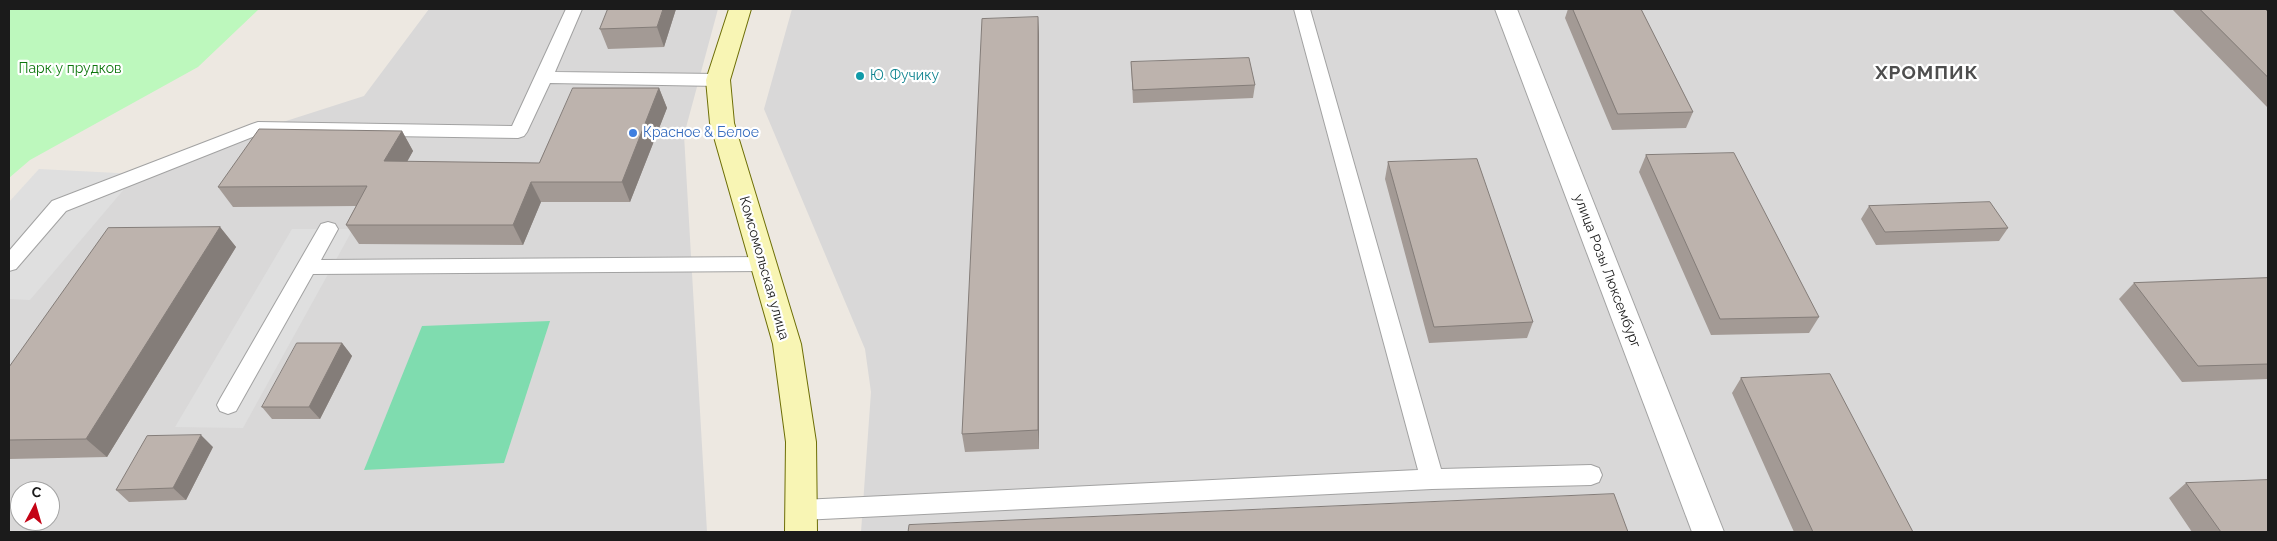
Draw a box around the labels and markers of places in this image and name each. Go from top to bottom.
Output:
place label: Ю. Фучику [870,68,939,84]
marker: Ю. Фучику [854,70,866,82]
place label: Красное & Белое [643,125,759,141]
marker: Красное & Белое [627,127,639,139]

